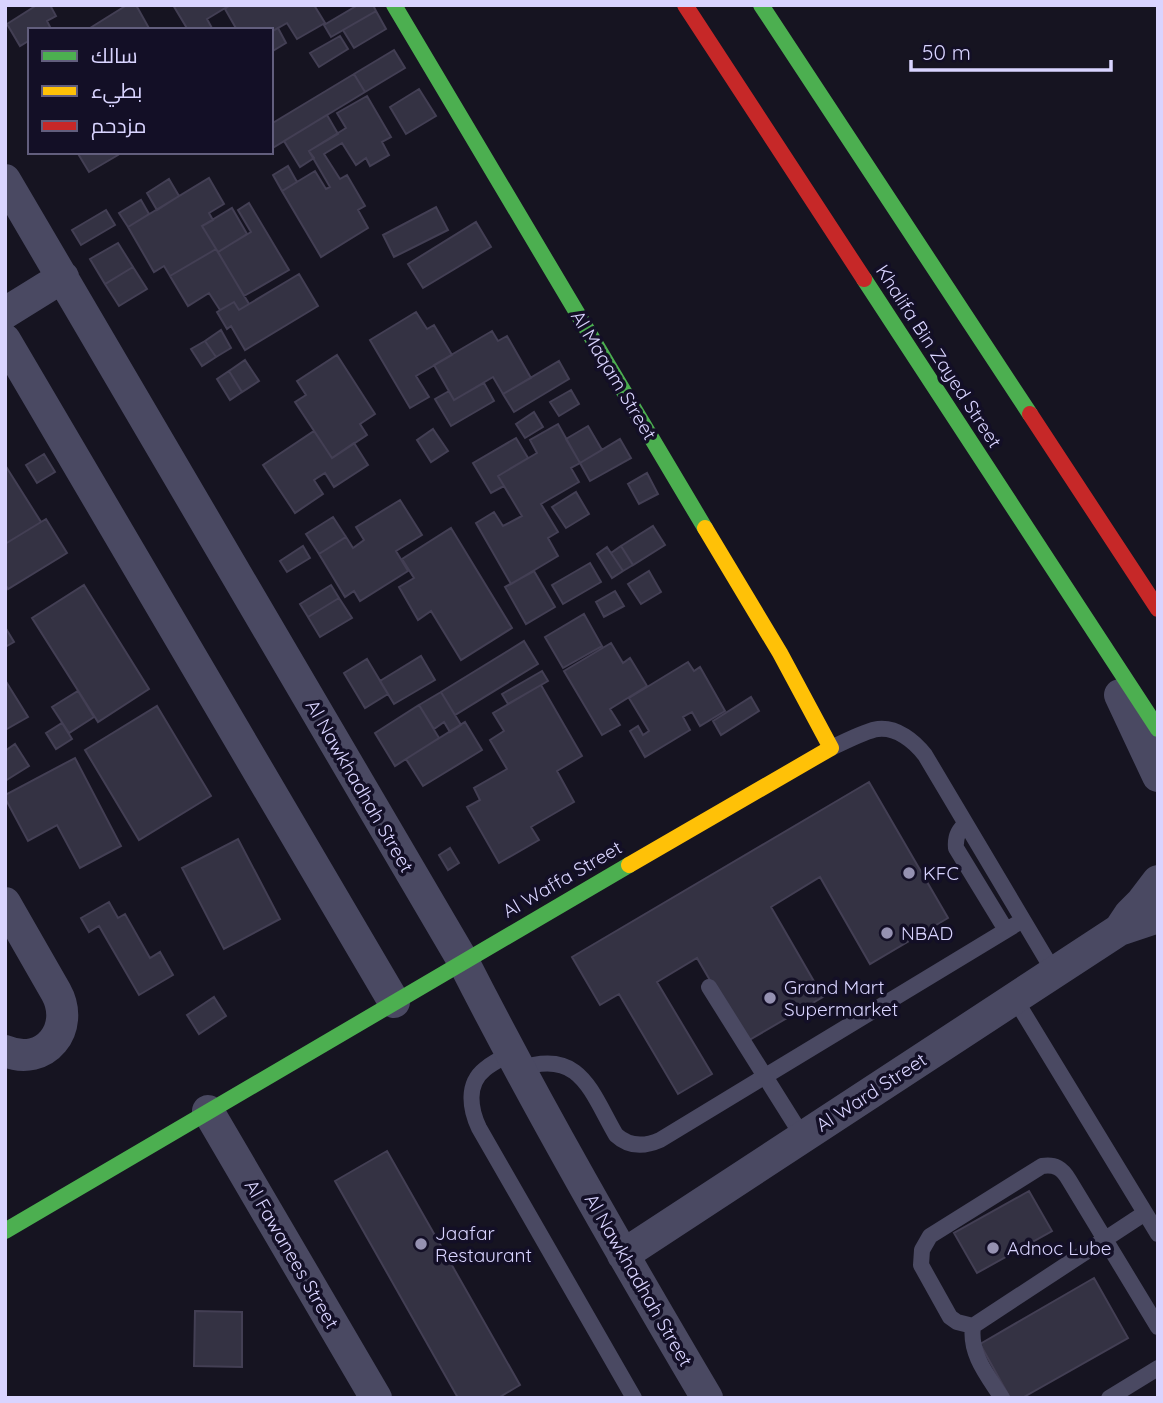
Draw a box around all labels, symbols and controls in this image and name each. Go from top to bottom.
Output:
legend [28,28,273,154]
scale bar [911,28,1110,72]
text: 50 m [922,39,971,65]
text: سالك [91,42,138,68]
text: بطيء [91,77,142,107]
text: مزدحم [91,112,146,140]
street label: Khalifa Bin Zayed Street [871,260,1007,452]
street label: Al Maqam Street [566,306,662,444]
street label: Al Nawkhadhah Street [301,695,419,877]
street label: Al Waffa Street [498,835,626,923]
place label: KFC [923,861,959,885]
marker: KFC [901,865,917,881]
place label: NBAD [901,921,953,945]
marker: NBAD [879,925,895,941]
place label: Grand Mart Supermarket [784,975,898,1021]
marker: Grand Mart Supermarket [762,990,778,1006]
street label: Al Ward Street [811,1047,931,1137]
street label: Al Fawanees Street [240,1175,344,1333]
street label: Al Nawkhadhah Street [580,1189,698,1371]
place label: Jaafar Restaurant [435,1221,532,1267]
marker: Jaafar Restaurant [413,1236,429,1252]
place label: Adnoc Lube [1007,1236,1111,1260]
marker: Adnoc Lube [985,1240,1001,1256]

